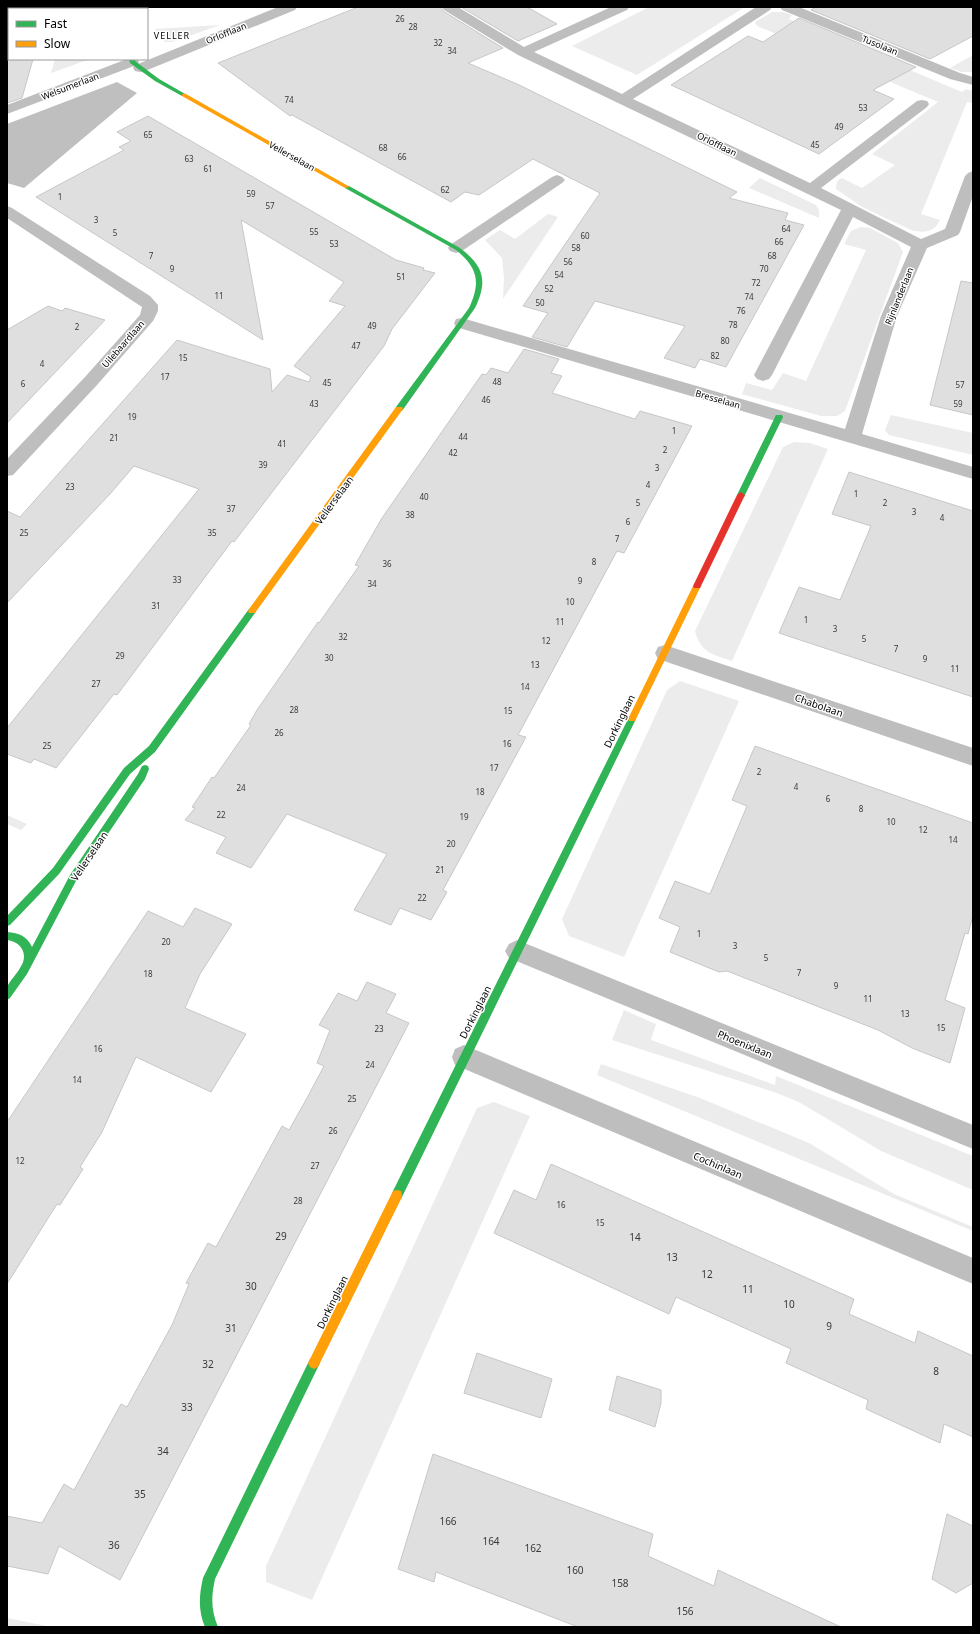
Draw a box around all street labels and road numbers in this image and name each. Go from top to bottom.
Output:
street label: Orlofflaan [204,19,248,47]
street label: Tusolaan [860,32,900,58]
street label: Welsumerlaan [39,69,101,103]
street label: Orlofflaan [695,129,739,159]
street label: Vellerselaan [266,138,318,174]
street label: Rijnlanderlaan [882,265,916,327]
street label: Uilebaardlaan [99,317,147,371]
street label: Bresselaan [694,386,742,412]
street label: Vellerselaan [312,473,356,527]
street label: Chabolaan [793,690,845,720]
street label: Dorkinglaan [600,692,638,750]
street label: Vellerselaan [67,829,111,883]
street label: Dorkinglaan [456,983,494,1041]
street label: Phoenixlaan [716,1027,774,1061]
street label: Cochinlaan [691,1148,745,1182]
street label: Dorkinglaan [313,1273,351,1331]

